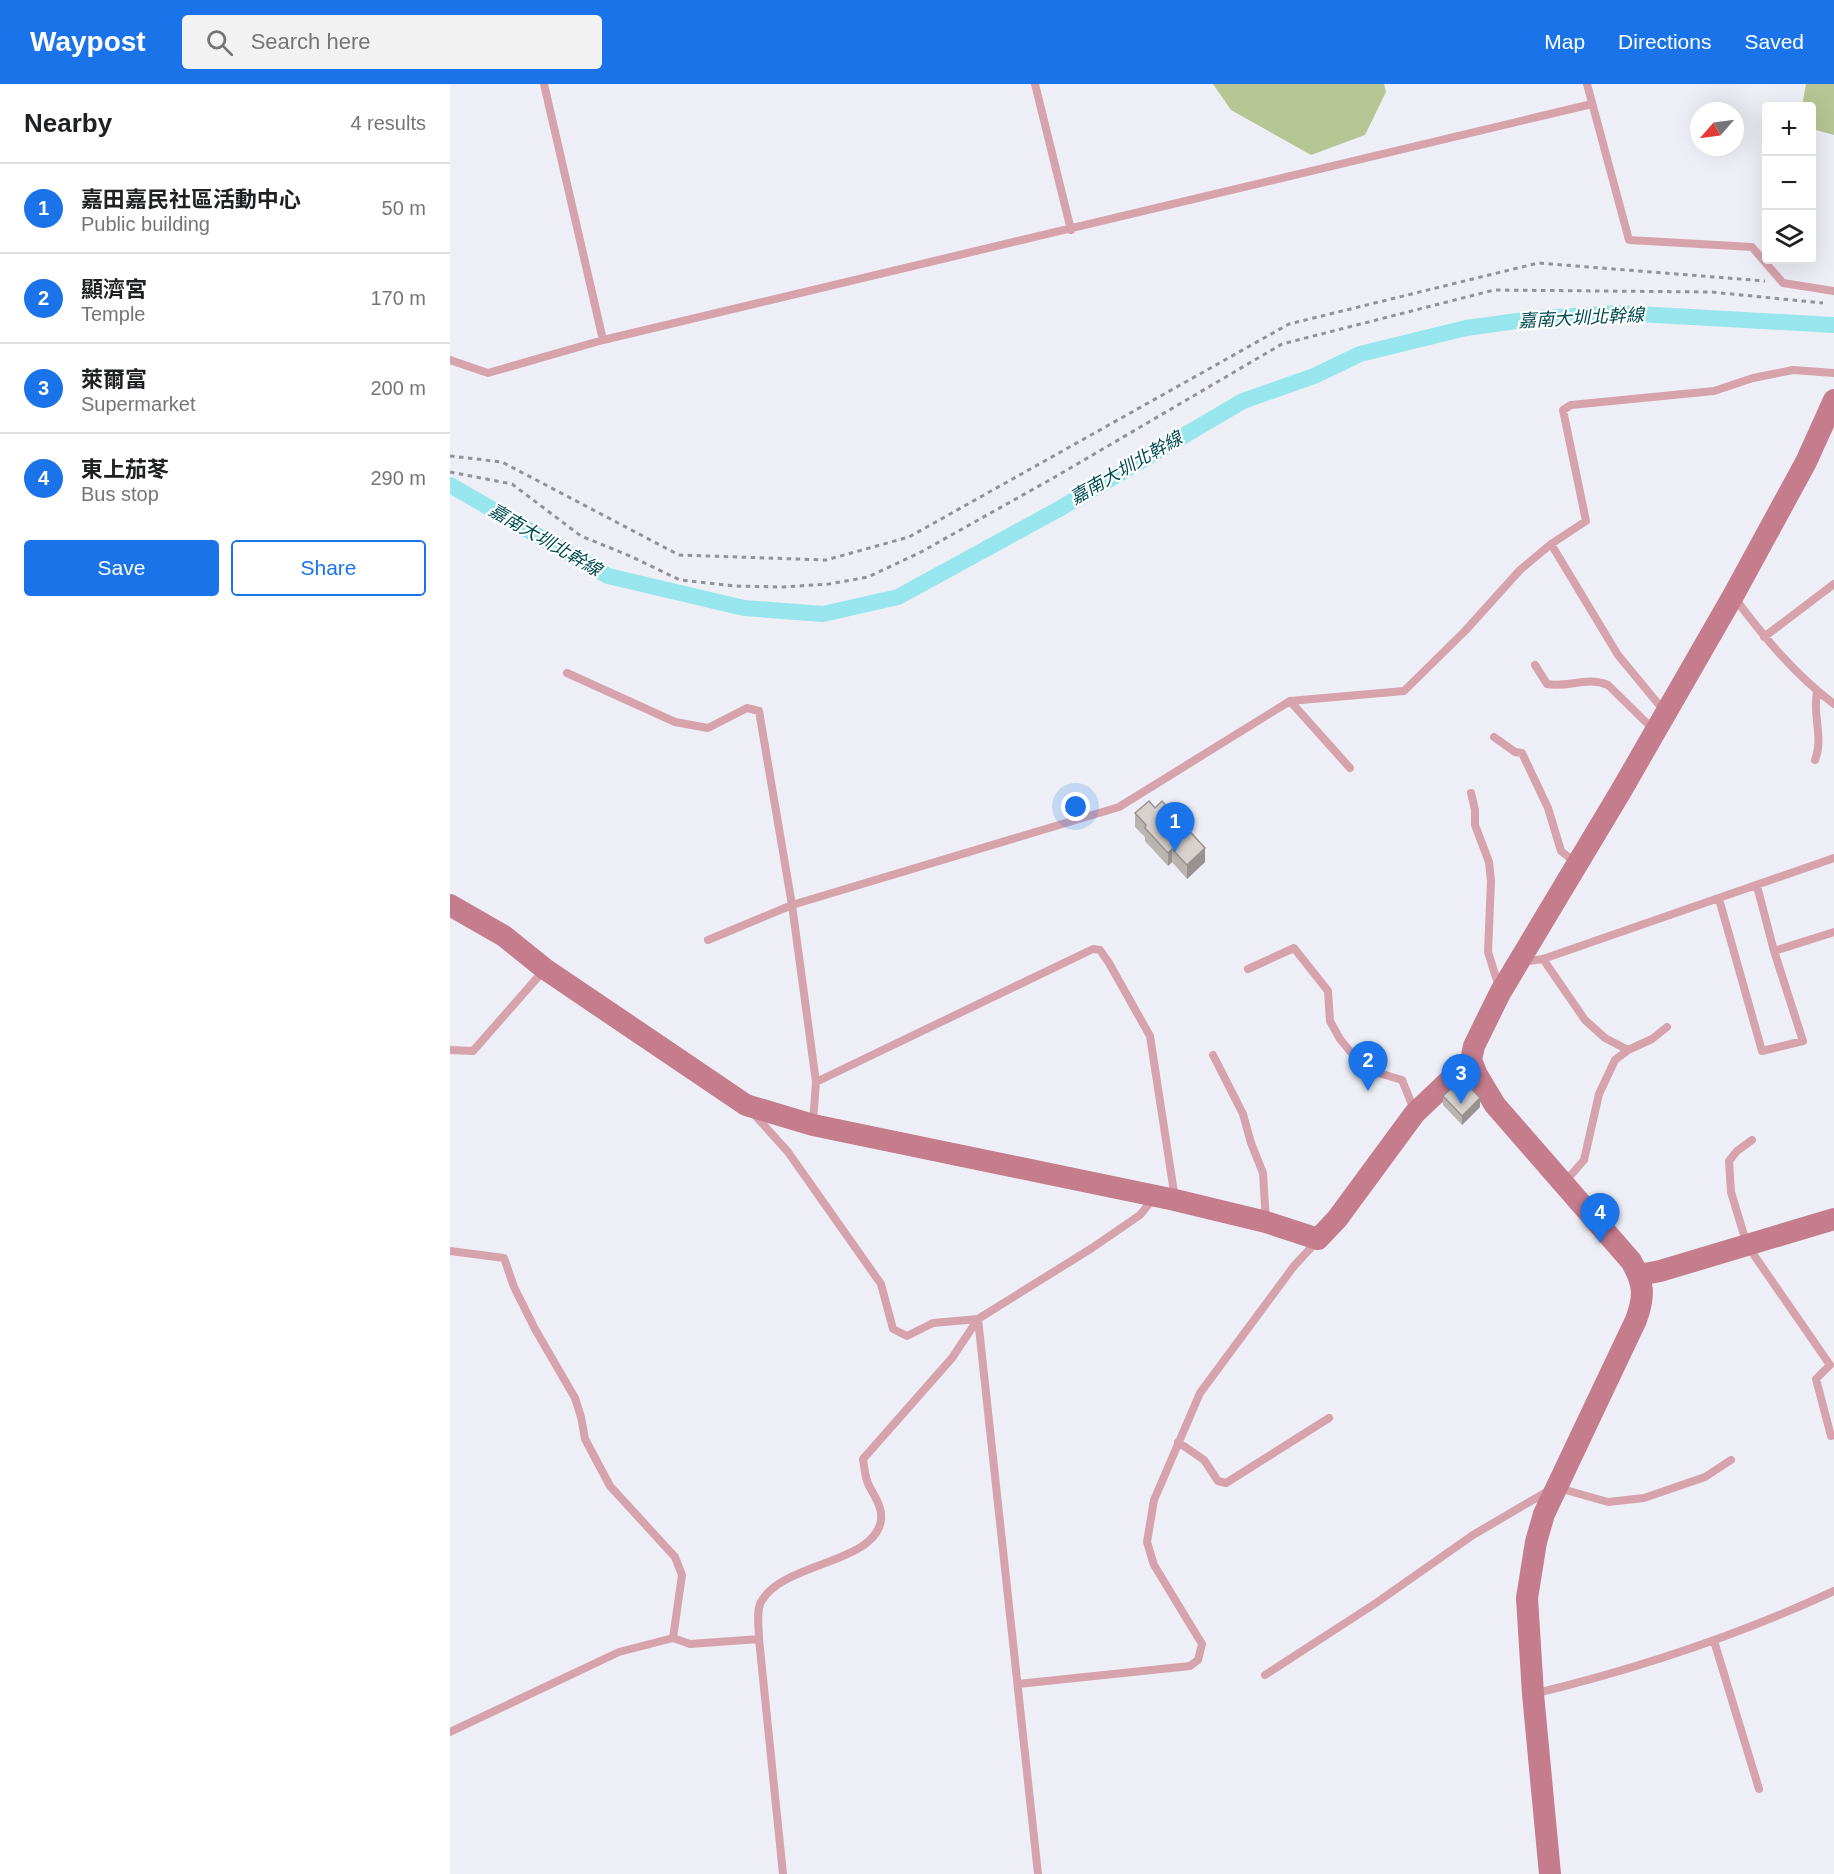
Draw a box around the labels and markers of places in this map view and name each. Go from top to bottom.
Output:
pin: 1 [1156,802,1194,852]
pin: 2 [1348,1042,1388,1091]
pin: 3 [1442,1054,1480,1104]
pin: 4 [1580,1194,1620,1243]

